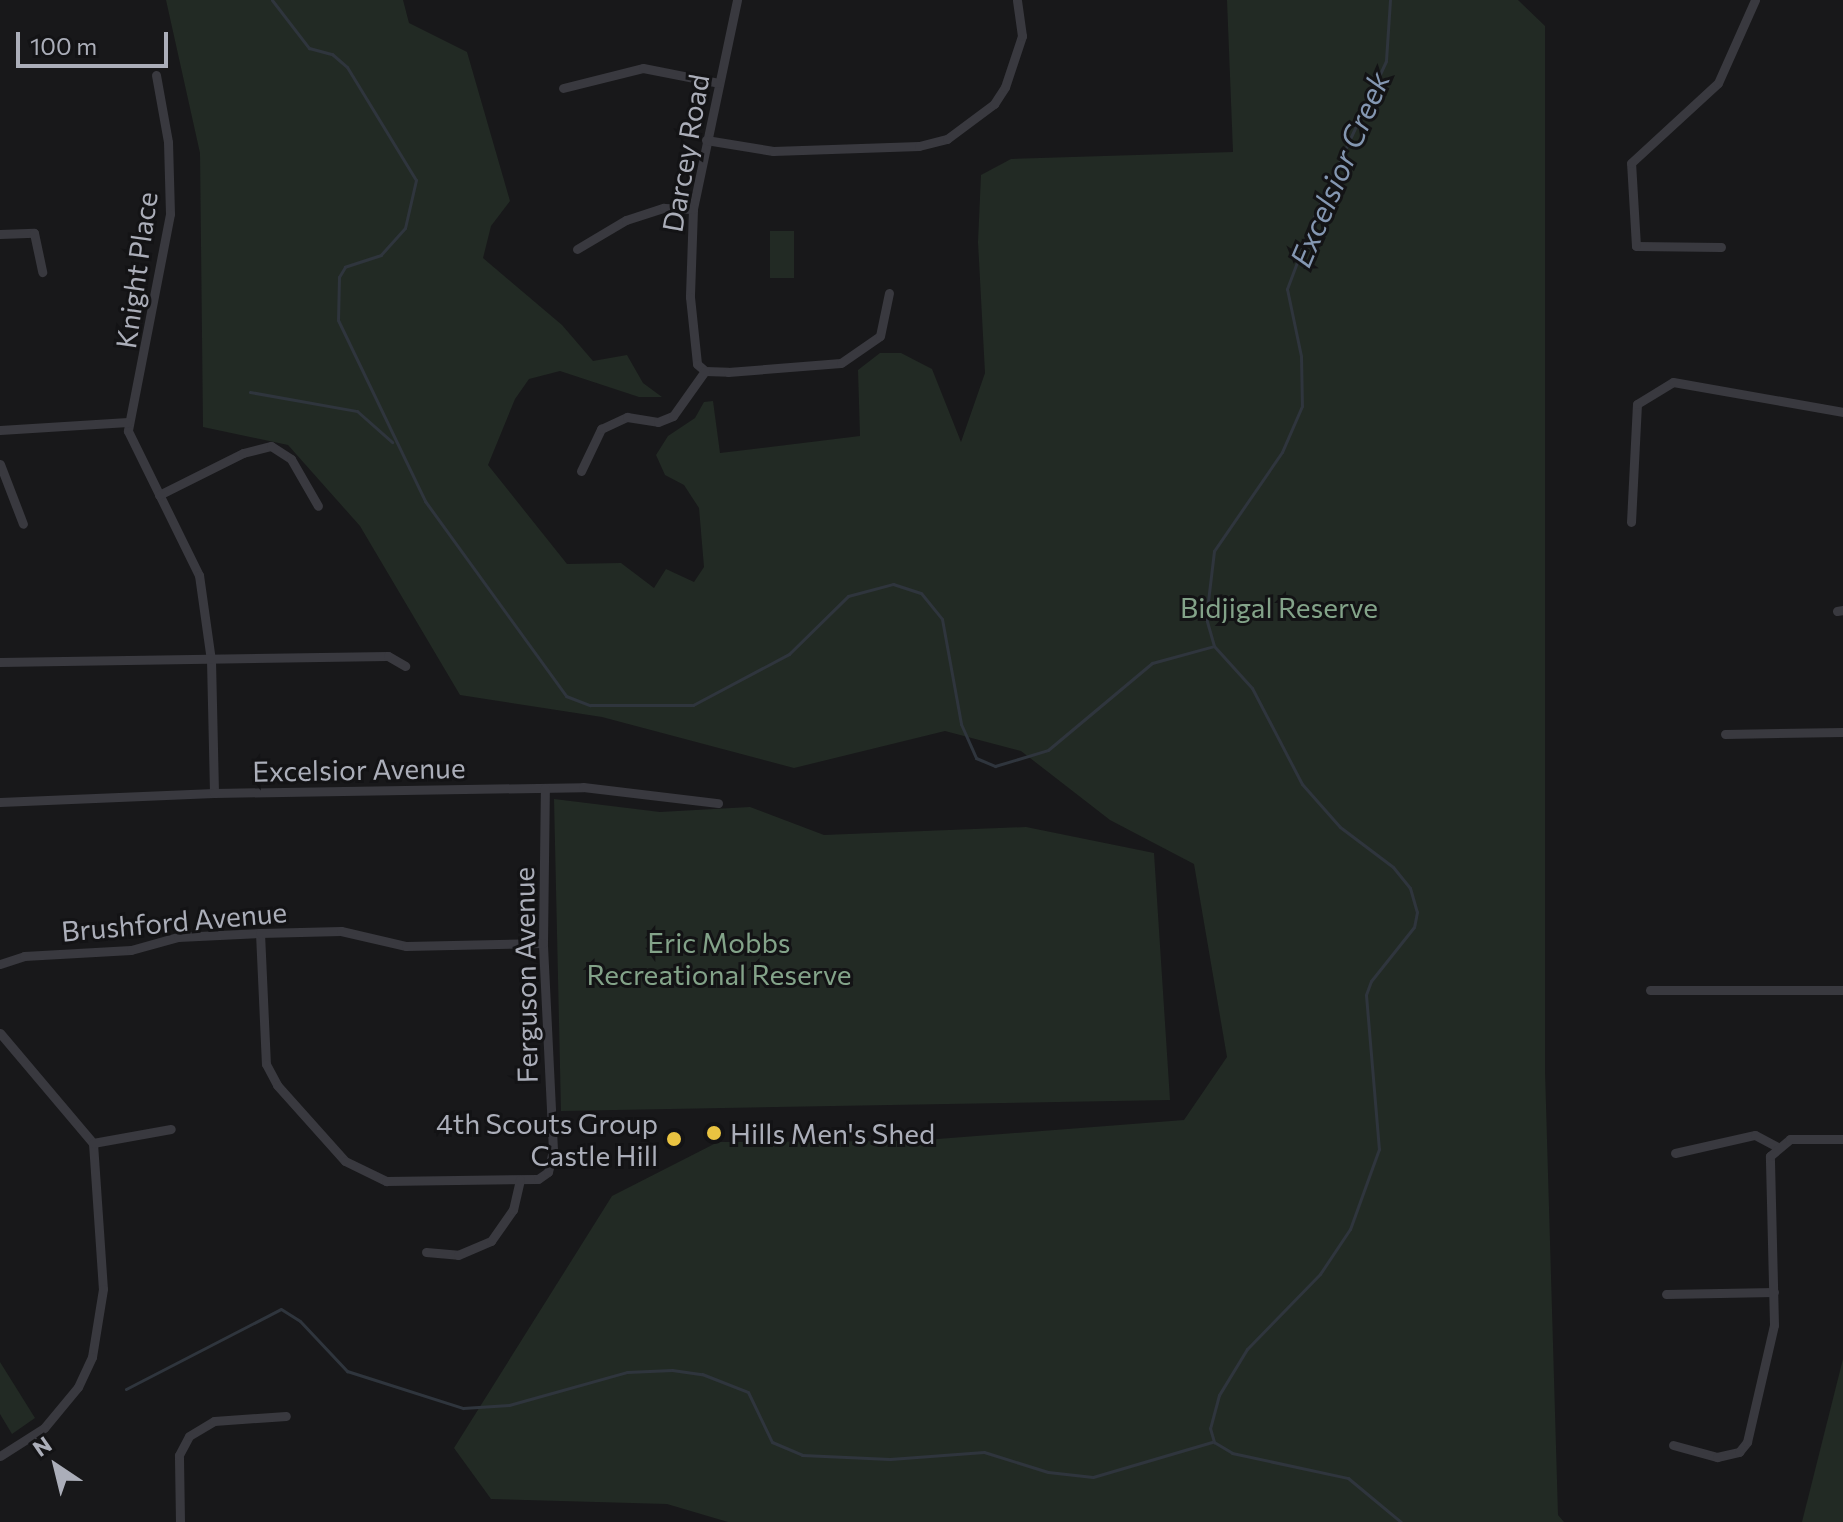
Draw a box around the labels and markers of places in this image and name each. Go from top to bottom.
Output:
place label: 4th Scouts Group Castle Hill [436,1106,658,1172]
place label: Hills Men's Shed [730,1116,935,1150]
marker: Hills Men's Shed [705,1124,723,1142]
marker: 4th Scouts Group Castle Hill [665,1130,683,1148]

